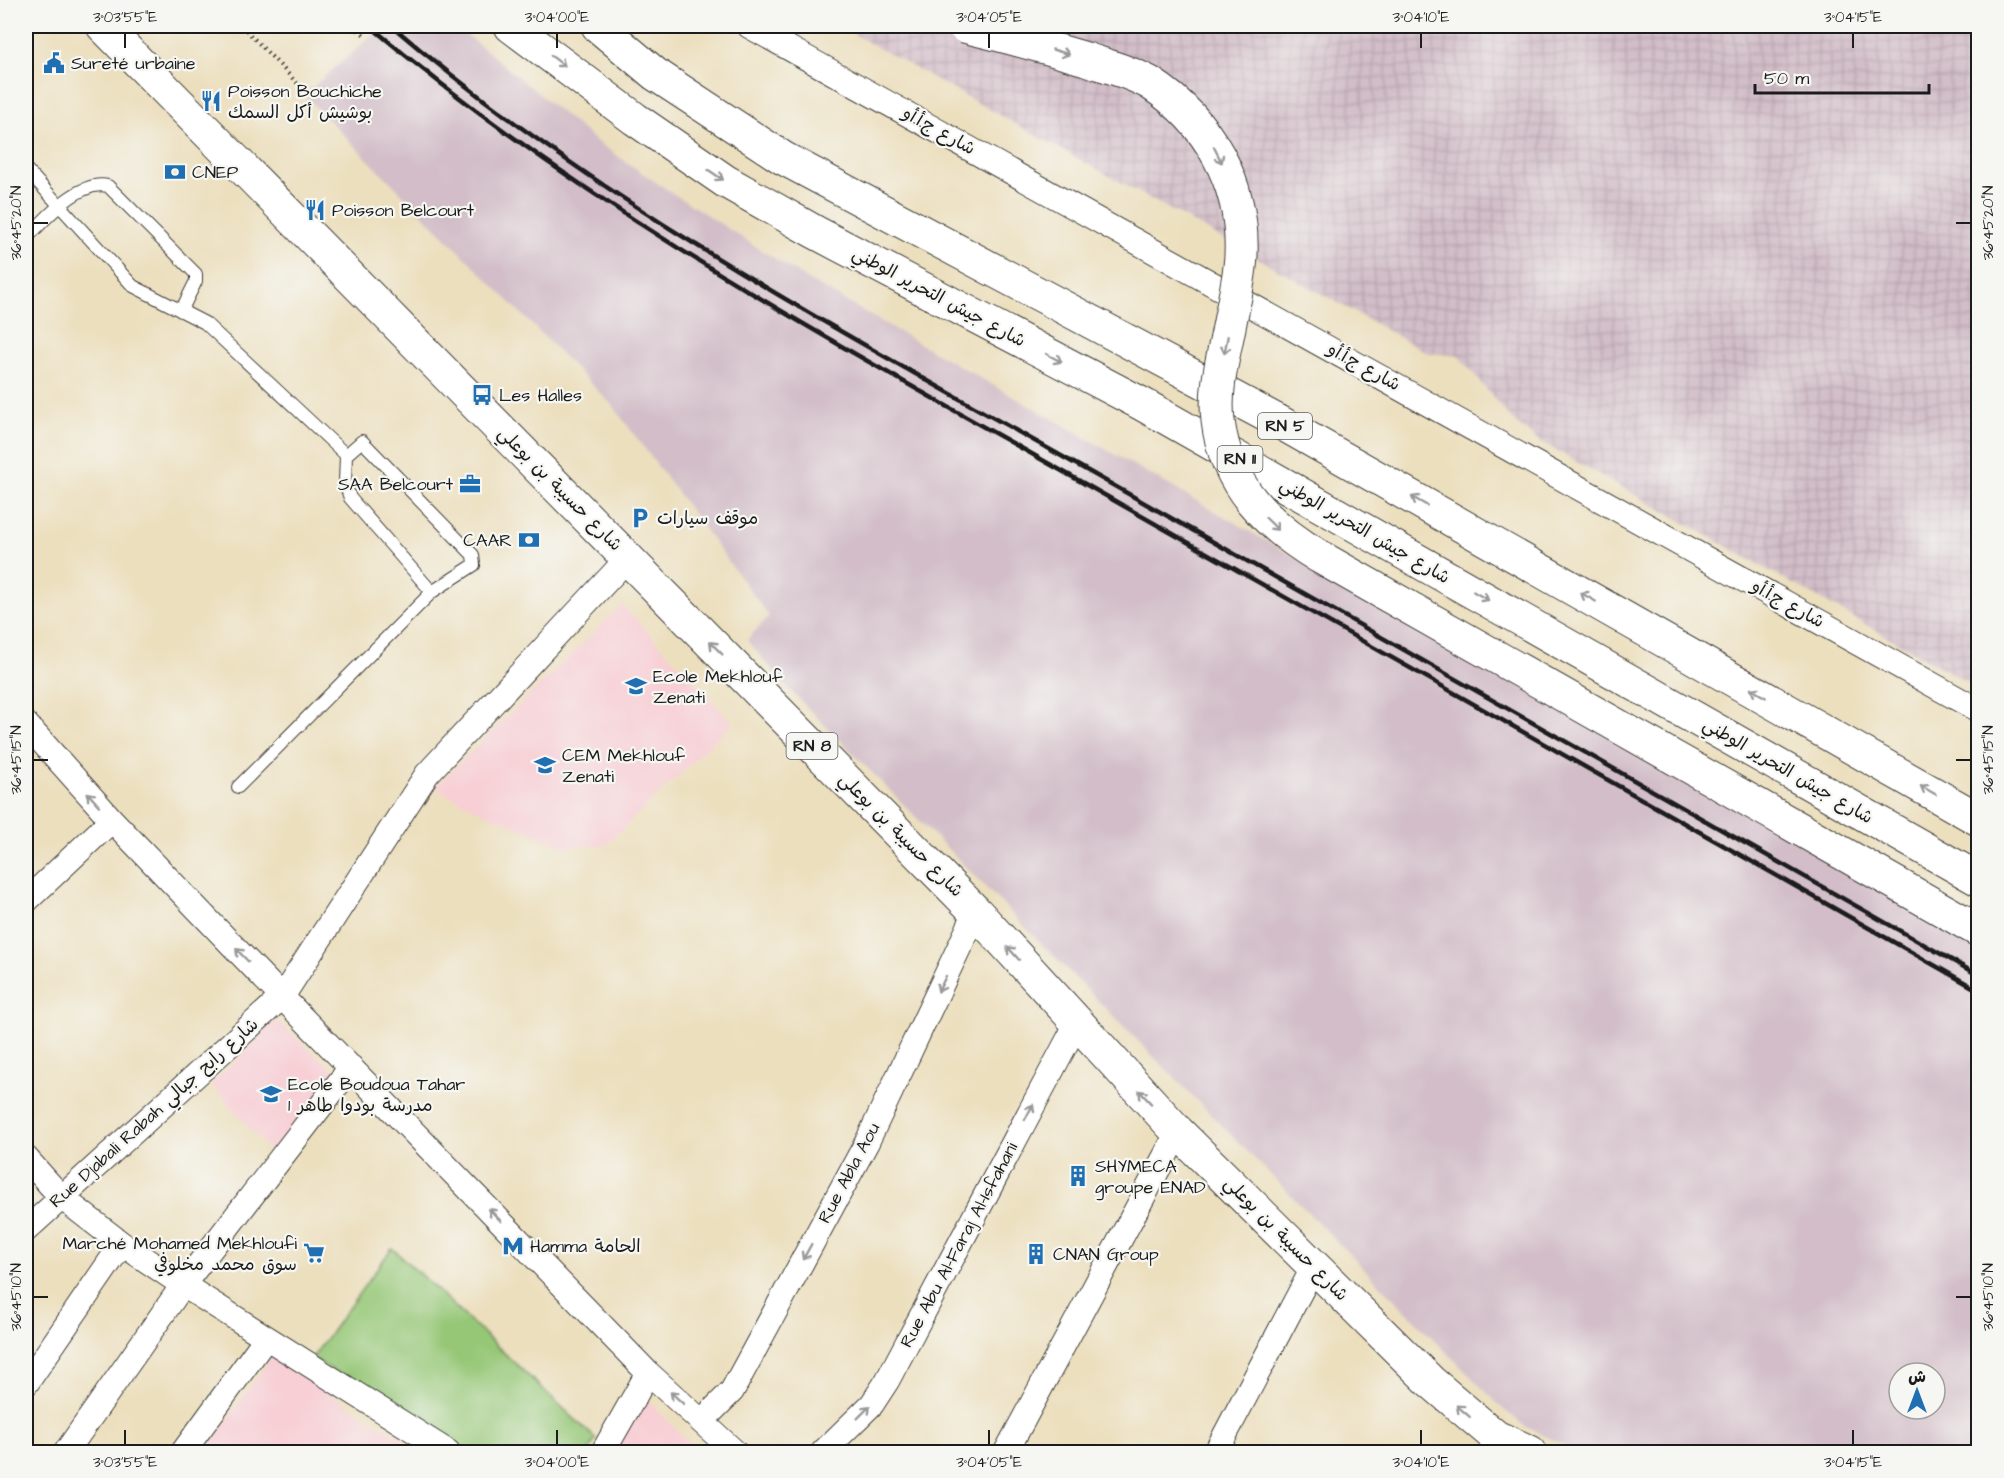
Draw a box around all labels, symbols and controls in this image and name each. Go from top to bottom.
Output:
text: 3°03'55"E [93,7,157,28]
text: 3°04'00"E [525,7,589,28]
text: 3°04'05"E [956,7,1022,28]
text: 3°04'10"E [1393,7,1450,28]
text: 3°04'15"E [1824,7,1882,28]
one-way arrow [1051,47,1070,58]
public building icon: Sureté urbaine [42,51,66,75]
place label: Sureté urbaine [71,51,196,76]
one-way arrow [549,55,565,67]
scale bar [1755,57,1929,95]
text: 50 m [1764,66,1809,91]
place label: Poisson Bouchiche بوشيش أكل السمك [228,79,382,125]
restaurant icon: Poisson Bouchiche بوشيش أكل السمك [199,89,223,113]
street label: شارع ج.أ.أو [896,100,980,161]
one-way arrow [1213,146,1225,164]
bank icon: CNEP [163,160,187,184]
place label: CNEP [192,160,239,185]
one-way arrow [708,169,724,181]
text: 36°45'20"N [6,186,27,260]
text: 36°45'20"N [1978,186,1999,260]
restaurant icon: Poisson Belcourt [303,198,327,222]
place label: Poisson Belcourt [332,198,475,223]
street label: شارع جيش التحرير الوطني [847,241,1030,356]
one-way arrow [1220,334,1231,354]
street label: شارع ج.أ.أو [1321,336,1405,397]
one-way arrow [1045,352,1063,364]
bus stop icon: Les Halles [470,383,494,407]
place label: Les Halles [499,383,582,408]
road number: RN 5 [1258,413,1312,439]
street label: شارع حسيبة بن بوعلي [490,421,628,559]
road number: RN 11 [1218,446,1262,472]
place label: SAA Belcourt [338,472,454,497]
office icon: SAA Belcourt [458,472,482,496]
street label: شارع جيش التحرير الوطني [1274,472,1455,593]
one-way arrow [1411,495,1428,507]
parking icon: موقف سيارات [628,506,652,530]
place label: موقف سيارات [657,506,758,531]
one-way arrow [1264,517,1279,531]
place label: CAAR [463,528,512,553]
bank icon: CAAR [517,528,541,552]
street label: شارع ج.أ.أو [1745,573,1829,634]
one-way arrow [1471,591,1489,602]
one-way arrow [1580,591,1598,602]
one-way arrow [709,640,724,655]
place label: Ecole Mekhlouf Zenati [653,664,783,710]
school or university icon: Ecole Mekhlouf Zenati [624,674,648,698]
one-way arrow [1750,687,1767,699]
street label: شارع جيش التحرير الوطني [1697,712,1878,833]
text: 36°45'15"N [6,725,27,795]
text: 36°45'15"N [1978,725,1999,795]
road number: RN 8 [786,733,838,759]
place label: CEM Mekhlouf Zenati [562,743,685,789]
school or university icon: CEM Mekhlouf Zenati [533,753,557,777]
street label: شارع حسيبة بن بوعلي [831,767,969,905]
one-way arrow [1920,783,1937,795]
one-way arrow [86,791,100,806]
one-way arrow [1006,946,1020,961]
one-way arrow [234,948,249,963]
one-way arrow [936,975,948,993]
street label: Rue Djabali Rabah شارع رابح جبالي [44,1012,266,1216]
place label: Ecole Boudoua Tahar 1 مدرسة بودوا طاهر [288,1072,465,1118]
school or university icon: Ecole Boudoua Tahar 1 مدرسة بودوا طاهر [259,1082,283,1106]
one-way arrow [1138,1090,1152,1105]
one-way arrow [1024,1104,1035,1122]
street label: Rue Abla Aou [812,1118,886,1228]
street label: Rue Abu Al-Faraj Al-Isfahani [894,1138,1024,1352]
place label: SHYMECA groupe ENAD [1095,1154,1206,1201]
building icon: SHYMECA groupe ENAD [1066,1164,1090,1188]
street label: شارع حسيبة بن بوعلي [1216,1171,1354,1309]
one-way arrow [488,1208,502,1223]
place label: Marché Mohamed Mekhloufi سوق محمد مخلوفي [62,1231,297,1277]
metro station icon: Hamma الحامة [501,1234,525,1258]
place label: Hamma الحامة [530,1234,641,1259]
supermarket icon: Marché Mohamed Mekhloufi سوق محمد مخلوفي [302,1241,326,1265]
one-way arrow [801,1242,812,1260]
building icon: CNAN Group [1024,1242,1048,1266]
place label: CNAN Group [1053,1242,1159,1267]
text: 36°45'10"N [6,1263,27,1331]
text: 36°45'10"N [1978,1263,1999,1331]
north arrow [1887,1361,1947,1421]
text: ش [1908,1366,1926,1388]
one-way arrow [669,1392,685,1405]
one-way arrow [857,1404,872,1419]
one-way arrow [1456,1404,1471,1418]
text: 3°03'55"E [93,1452,157,1473]
text: 3°04'00"E [525,1452,589,1473]
text: 3°04'05"E [956,1452,1022,1473]
text: 3°04'10"E [1393,1452,1450,1473]
text: 3°04'15"E [1824,1452,1882,1473]

